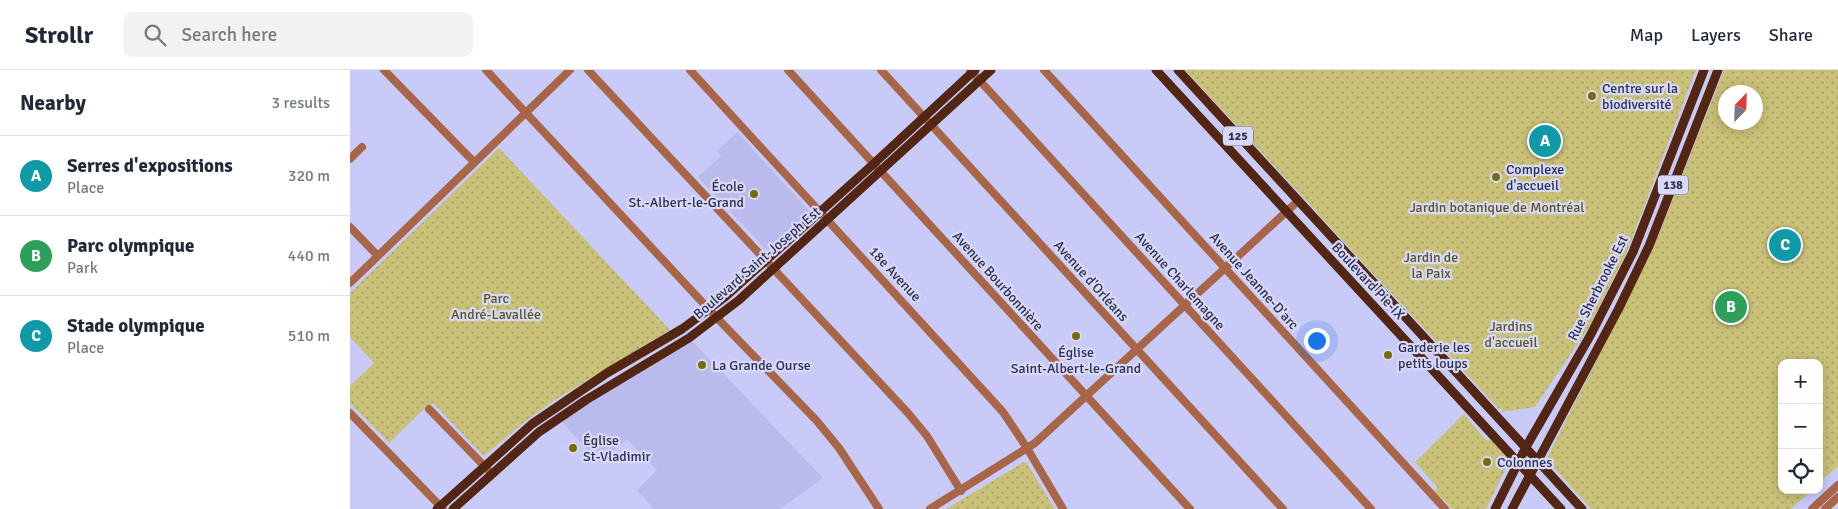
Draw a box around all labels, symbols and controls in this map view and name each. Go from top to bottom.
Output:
search box [123,12,473,57]
text: Strollr [25,20,93,50]
icon: search [141,21,169,49]
text: Search here [181,23,277,47]
text: Map [1630,24,1663,46]
text: Layers [1691,24,1741,46]
text: Share [1769,24,1813,46]
place label: Centre sur la biodiversité [1602,80,1678,113]
north arrow [1718,85,1763,130]
text: Nearby [20,90,86,116]
marker: Centre sur la biodiversité [1586,90,1598,102]
text: 3 results [271,93,330,113]
pin: A [1529,122,1561,160]
road number: 125 [1223,126,1253,146]
text: Serres d'expositions [67,154,233,178]
place label: Complexe d'accueil [1506,161,1564,194]
text: A [31,166,41,186]
text: 320 m [288,166,330,186]
marker: Complexe d'accueil [1490,171,1502,183]
road number: 138 [1658,176,1688,194]
text: Place [67,178,104,198]
place label: École St.-Albert-le-Grand [628,178,744,211]
marker: École St.-Albert-le-Grand [748,188,760,200]
park label: Jardin botanique de Montréal [1410,199,1584,216]
street label: Boulevard Saint-Joseph Est [690,203,824,323]
pin: C [1769,226,1801,264]
street label: Avenue Bourbonnière [949,228,1047,334]
street label: Avenue Charlemagne [1131,228,1229,334]
street label: Avenue Jeanne-D'arc [1206,229,1302,333]
street label: Rue Sherbrooke Est [1564,232,1632,344]
text: Parc olympique [67,234,194,258]
street label: Avenue d'Orléans [1050,237,1132,325]
street label: Boulevard Pie-IX [1328,239,1408,323]
street label: 18e Avenue [865,243,925,305]
text: B [31,246,41,266]
text: 440 m [288,246,330,266]
park label: Jardin de la Paix [1404,249,1458,282]
text: Park [67,258,98,278]
pin: B [1715,288,1747,326]
park label: Parc André-Lavallée [451,290,541,323]
text: Stade olympique [67,314,205,338]
park label: Jardins d'accueil [1485,318,1538,351]
text: C [31,326,41,346]
text: 510 m [288,326,330,346]
your location [1304,328,1330,354]
marker: Église Saint-Albert-le-Grand [1070,330,1082,342]
text: Place [67,338,104,358]
place label: Garderie les petits loups [1398,339,1470,372]
place label: Église Saint-Albert-le-Grand [1011,344,1141,377]
marker: Garderie les petits loups [1382,349,1394,361]
place label: La Grande Ourse [712,357,811,374]
marker: La Grande Ourse [696,359,708,371]
map controls [1778,359,1823,494]
button: + [1778,359,1823,404]
button: − [1778,404,1823,449]
place label: Église St-Vladimir [583,432,651,465]
marker: Église St-Vladimir [567,442,579,454]
button: locate [1778,449,1823,494]
place label: Colonnes [1497,454,1552,471]
marker: Colonnes [1481,456,1493,468]

